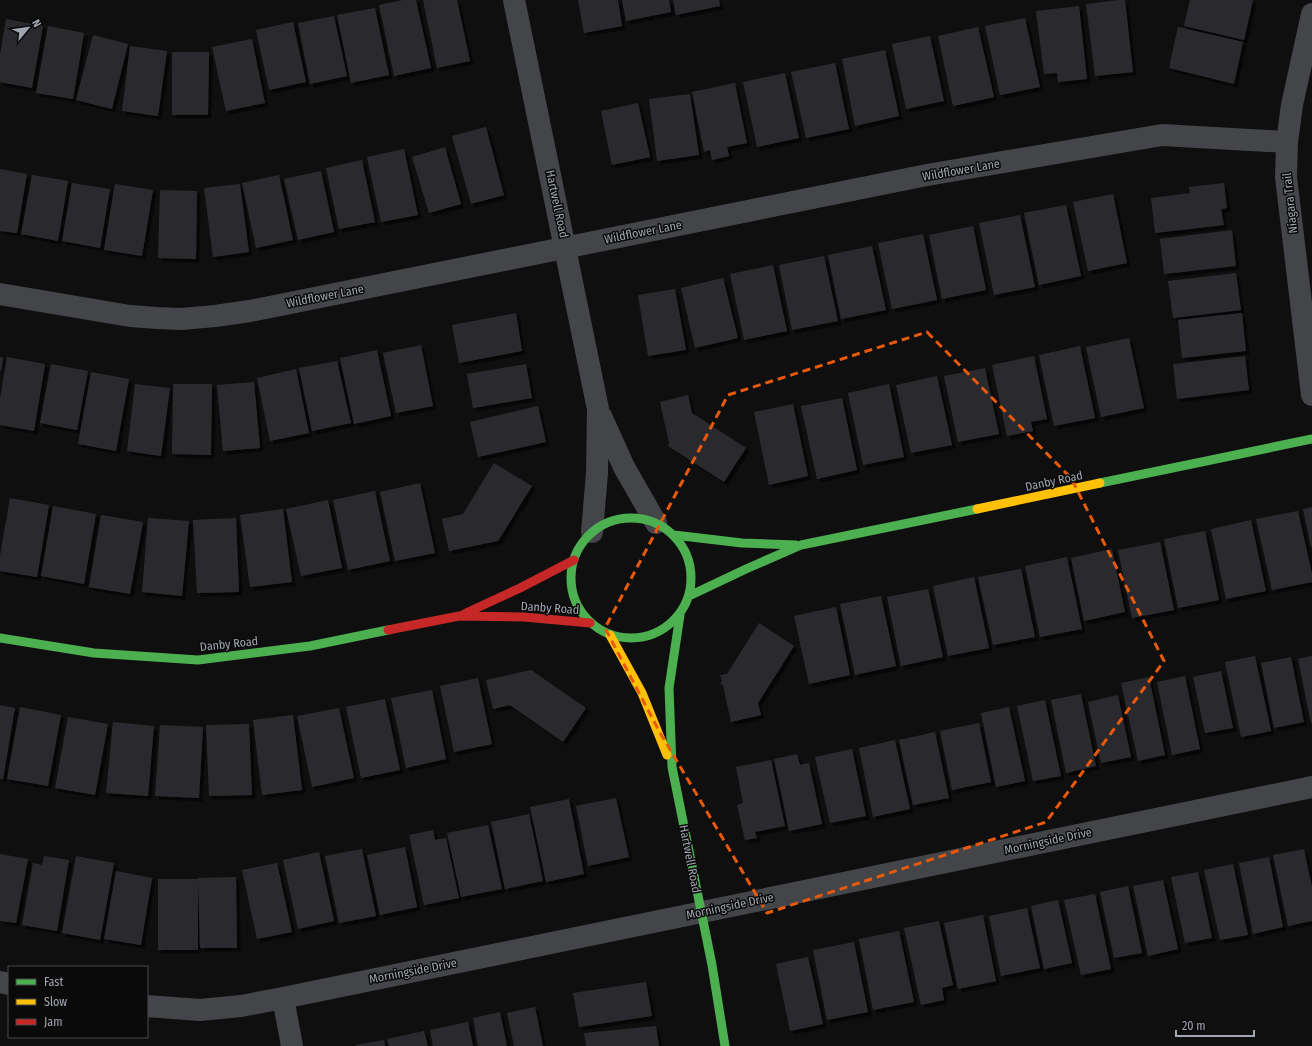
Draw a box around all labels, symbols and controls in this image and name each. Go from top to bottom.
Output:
north arrow [8,8,48,48]
text: N [29,17,44,29]
street label: Wildflower Lane [921,156,1001,184]
street label: Hartwell Road [543,169,571,239]
street label: Niagara Trail [1280,172,1300,234]
street label: Wildflower Lane [603,218,683,246]
street label: Wildflower Lane [285,282,365,310]
street label: Danby Road [1024,468,1084,494]
street label: Danby Road [520,599,580,617]
street label: Danby Road [199,634,259,654]
street label: Hartwell Road [677,824,703,894]
street label: Morningside Drive [1003,825,1093,857]
street label: Morningside Drive [685,890,775,922]
street label: Morningside Drive [368,956,458,986]
legend [8,966,148,1038]
text: Fast [44,975,63,989]
text: Slow [44,995,67,1009]
scale bar [1176,1012,1254,1038]
text: Jam [44,1015,62,1029]
text: 20 m [1182,1019,1206,1033]

